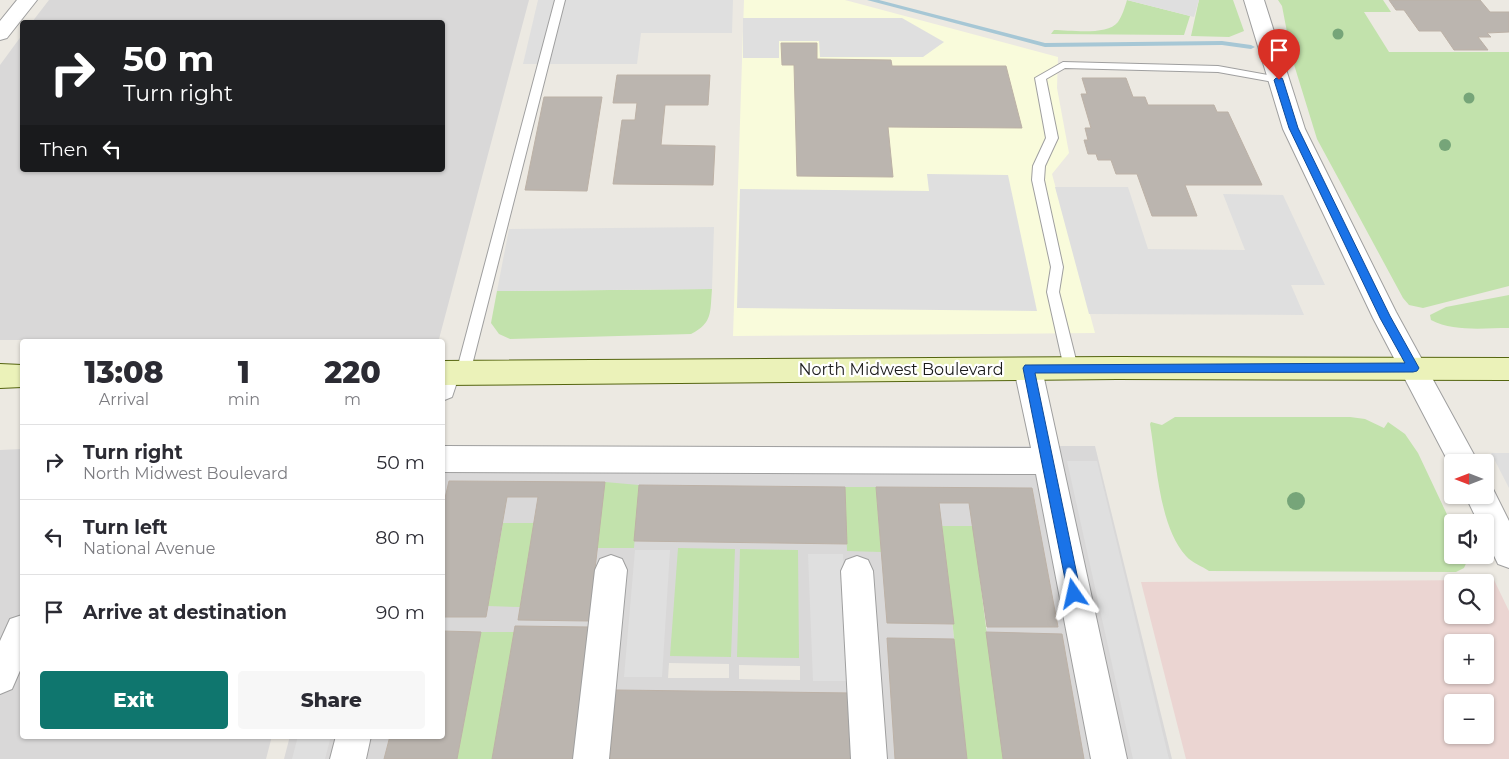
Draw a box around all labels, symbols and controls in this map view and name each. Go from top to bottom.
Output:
pin [1258,29,1300,80]
icon: arrive [1265,36,1293,64]
text: 50 m [123,37,214,80]
icon: right [40,40,105,105]
text: Turn right [123,80,233,107]
icon: left [98,135,126,163]
text: Then [40,138,88,161]
text: 13:08 [84,354,164,391]
text: 1 [238,354,250,391]
text: 220 [324,354,381,391]
street label: North Midwest Boulevard [798,360,1004,379]
text: Arrival [99,390,149,409]
text: min [228,390,260,409]
text: m [344,390,361,409]
text: Turn right [83,441,183,464]
icon: right [40,448,68,476]
text: 50 m [377,451,425,474]
north arrow [1444,454,1494,504]
map controls [1444,454,1494,744]
text: North Midwest Boulevard [83,464,288,483]
button: sound [1444,514,1494,564]
text: Turn left [83,516,168,539]
icon: left [40,523,68,551]
text: 80 m [375,526,425,549]
text: National Avenue [83,539,215,558]
position arrow [1047,567,1099,619]
button: search [1444,574,1494,624]
icon: arrive [40,598,68,626]
text: Arrive at destination [83,601,287,624]
text: 90 m [376,601,425,624]
button: + [1444,634,1494,684]
button: Exit [40,671,228,729]
button: Share [238,671,425,729]
button: − [1444,694,1494,744]

